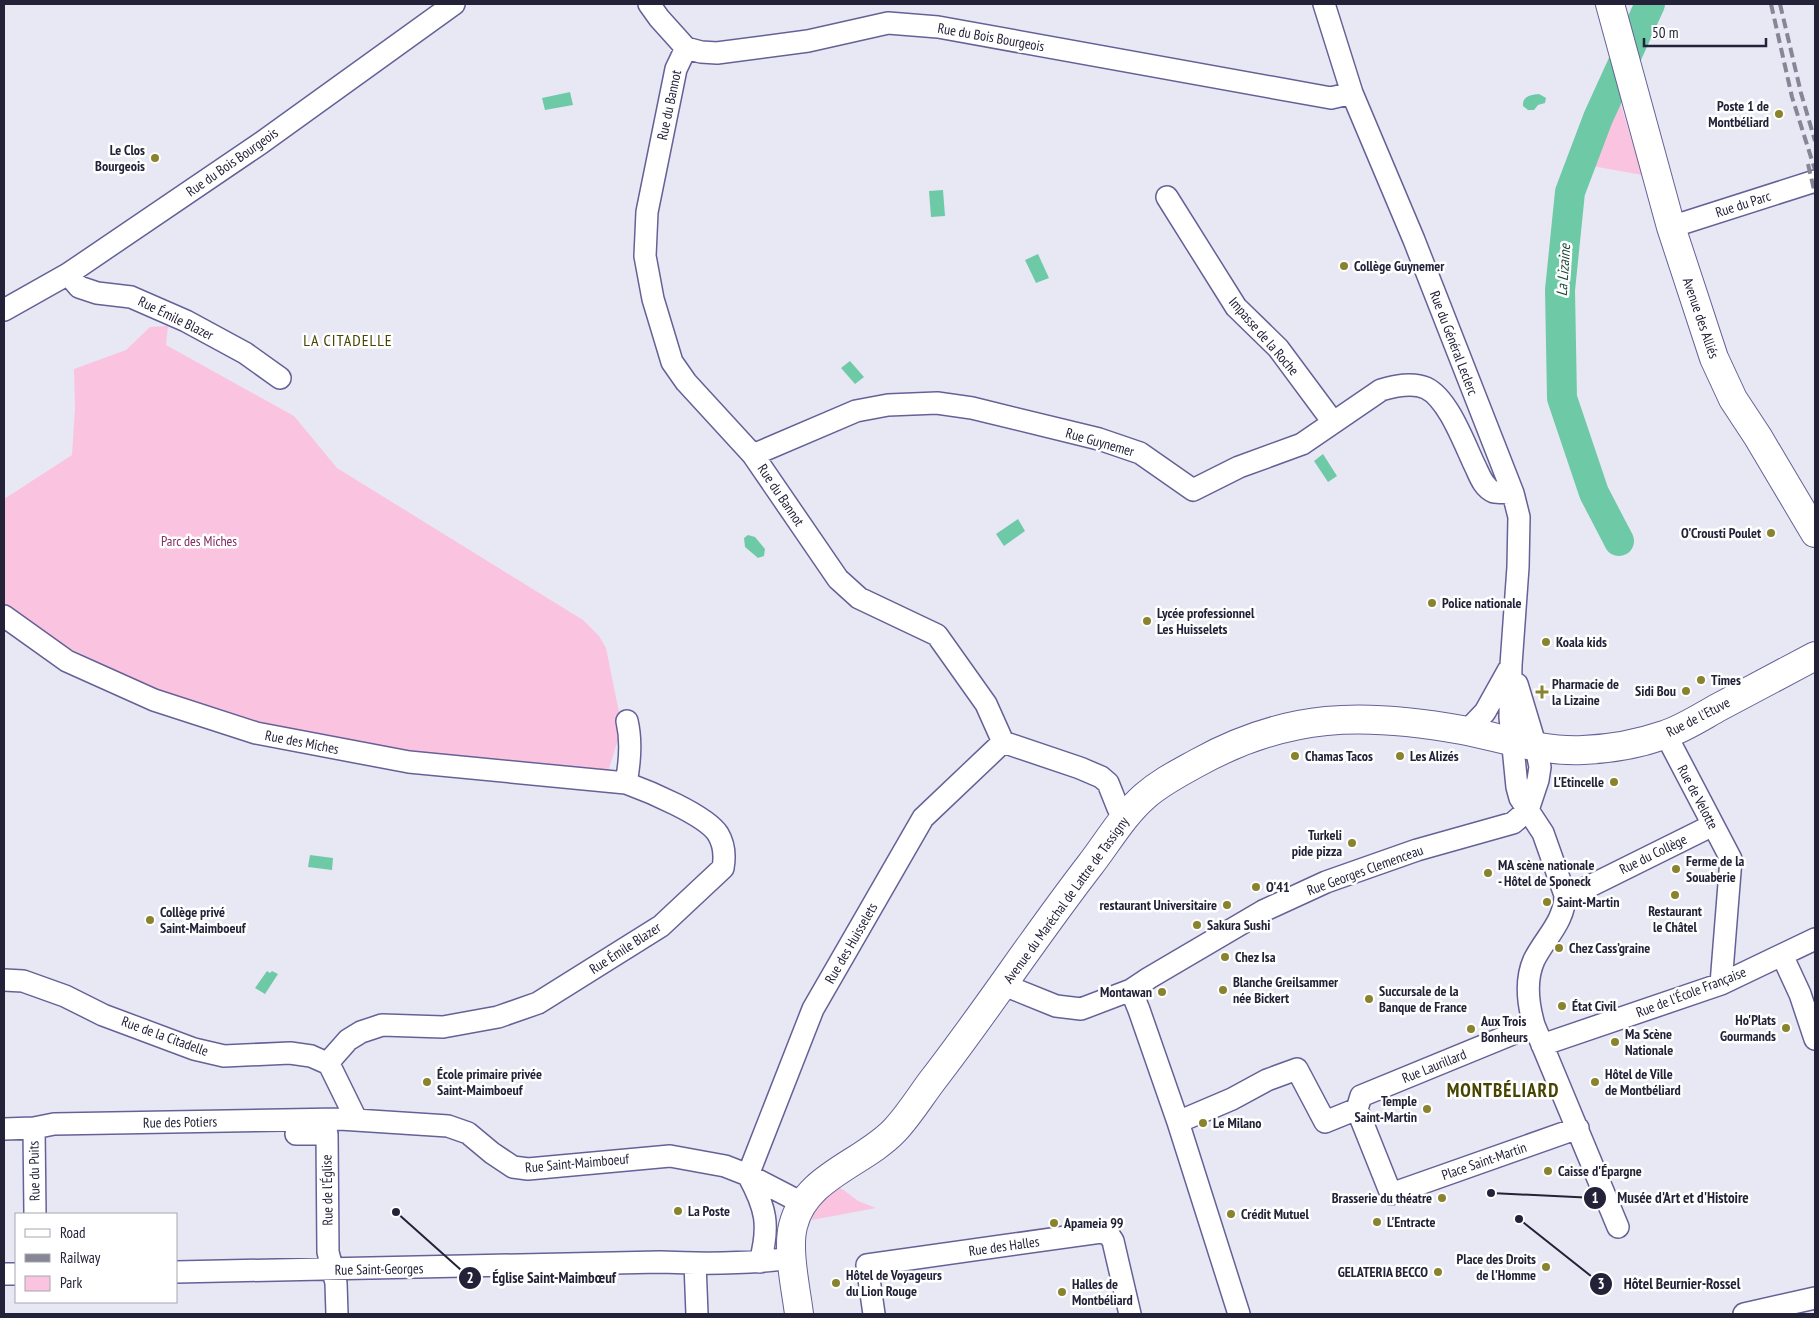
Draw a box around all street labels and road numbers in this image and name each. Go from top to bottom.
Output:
street label: Rue du Bois Bourgeois [936,19,1046,55]
street label: Rue du Bannot [653,68,685,142]
street label: Rue du Bois Bourgeois [183,123,282,200]
street label: Rue du Parc [1713,187,1773,221]
street label: Avenue des Alliés [1679,275,1723,361]
street label: Rue du Général Leclerc [1426,288,1482,398]
street label: Rue Émile Blazer [135,292,217,344]
street label: Impasse de la Roche [1225,293,1303,379]
street label: Rue Guynemer [1064,424,1136,460]
street label: Rue du Bannot [754,461,808,530]
street label: Rue de l'Etuve [1663,693,1733,741]
street label: Rue des Miches [264,726,341,758]
street label: Rue de Velotte [1674,762,1723,832]
street label: Avenue du Maréchal de Lattre de Tassigny [999,812,1133,987]
street label: Rue du Collège [1616,830,1690,878]
street label: Rue Georges Clemenceau [1304,841,1426,899]
street label: Rue des Huisselets [821,899,882,987]
street label: Rue Émile Blazer [586,918,664,978]
street label: Rue de l'École Française [1633,963,1749,1021]
street label: Rue de la Citadelle [119,1012,211,1060]
street label: Rue Laurillard [1399,1045,1469,1087]
street label: Rue des Potiers [143,1112,218,1132]
street label: Place Saint-Martin [1439,1138,1529,1184]
street label: Rue du Puits [24,1140,44,1201]
street label: Rue Saint-Maimboeuf [524,1149,630,1177]
street label: Rue de l'Église [317,1154,337,1226]
street label: Rue des Halles [967,1232,1041,1260]
street label: Rue Saint-Georges [334,1259,424,1279]

